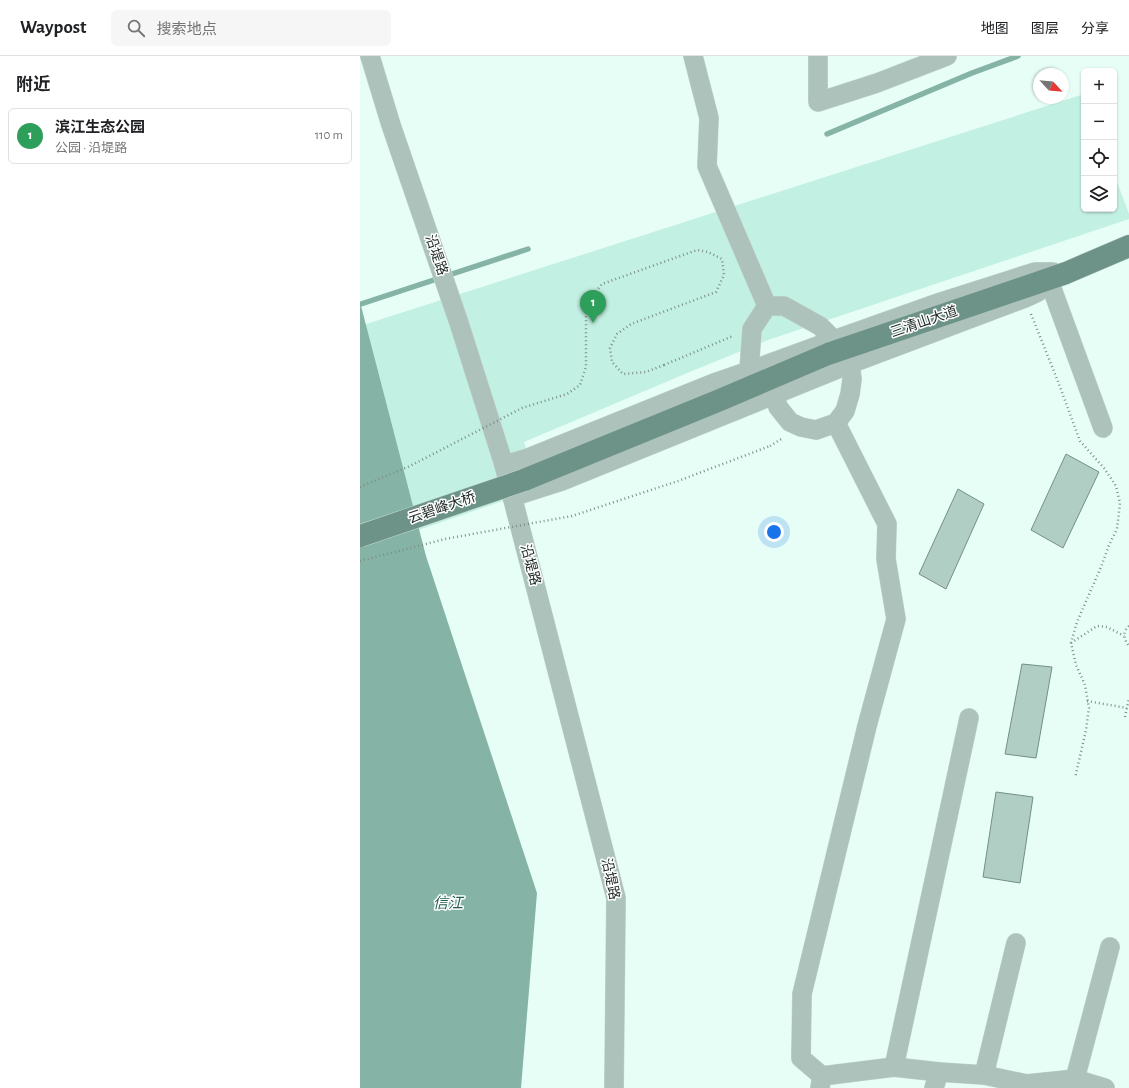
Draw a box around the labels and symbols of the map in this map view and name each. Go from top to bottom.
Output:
north arrow [1033,68,1069,104]
street label: 沿堤路 [423,233,450,277]
pin: 1 [580,290,606,323]
street label: 三清山大道 [888,303,959,340]
street label: 云碧峰大桥 [406,488,477,526]
your location [764,522,784,542]
street label: 沿堤路 [518,543,543,587]
street label: 沿堤路 [599,857,622,901]
water label: 信江 [433,895,465,911]

